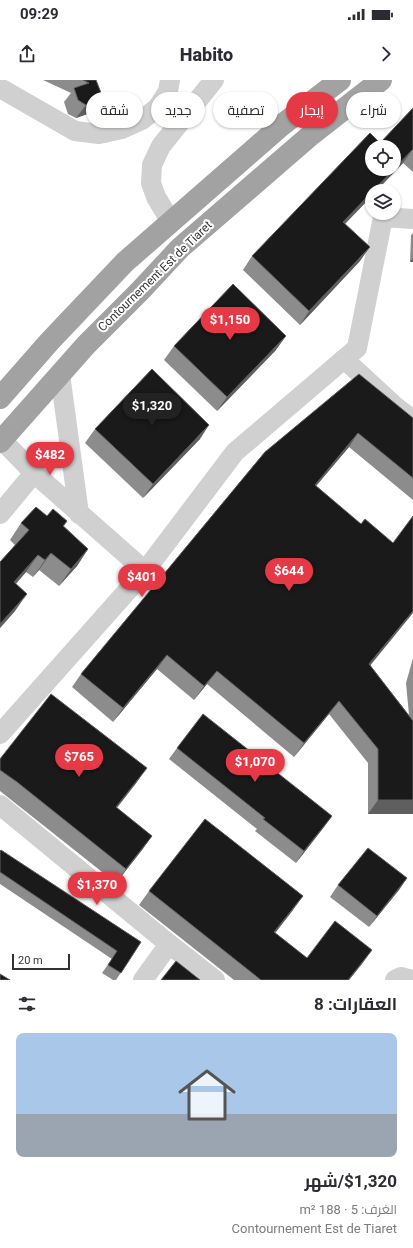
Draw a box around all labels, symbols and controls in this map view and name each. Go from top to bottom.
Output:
text: 09:29 [20,5,59,23]
icon: share [16,43,38,65]
icon: forward [375,43,397,65]
text: Habito [180,44,233,65]
chip: شقة [86,92,143,128]
chip: جديد [151,92,205,128]
chip: تصفية [213,92,278,128]
chip: إيجار [286,92,338,128]
chip: شراء [346,92,401,128]
map controls [365,140,401,220]
button: locate [365,140,401,176]
button: layers [365,184,401,220]
street label: Contournement Est de Tiaret [95,218,215,334]
pin: $1,150 [197,307,263,341]
text: $1,150 [210,312,250,327]
pin: $1,320 [119,393,185,427]
text: $1,320 [132,398,172,413]
pin: $482 [26,442,74,476]
text: $482 [35,447,65,462]
pin: $644 [265,558,313,592]
text: $644 [274,563,304,578]
pin: $401 [118,564,166,598]
text: $401 [127,569,157,584]
pin: $765 [55,744,103,778]
text: $765 [64,749,94,764]
pin: $1,070 [222,749,288,783]
text: $1,070 [235,754,275,769]
pin: $1,370 [64,872,130,906]
text: $1,370 [77,877,117,892]
scale bar [12,952,70,971]
text: 20 m [18,954,43,967]
icon: filters [16,993,38,1015]
text: العقارات: 8 [314,994,397,1014]
icon: home [171,1059,243,1131]
text: $1,320/شهر [304,1171,397,1191]
text: الغرف: 5 · 188 m² [299,1202,397,1217]
text: Contournement Est de Tiaret [232,1221,397,1236]

